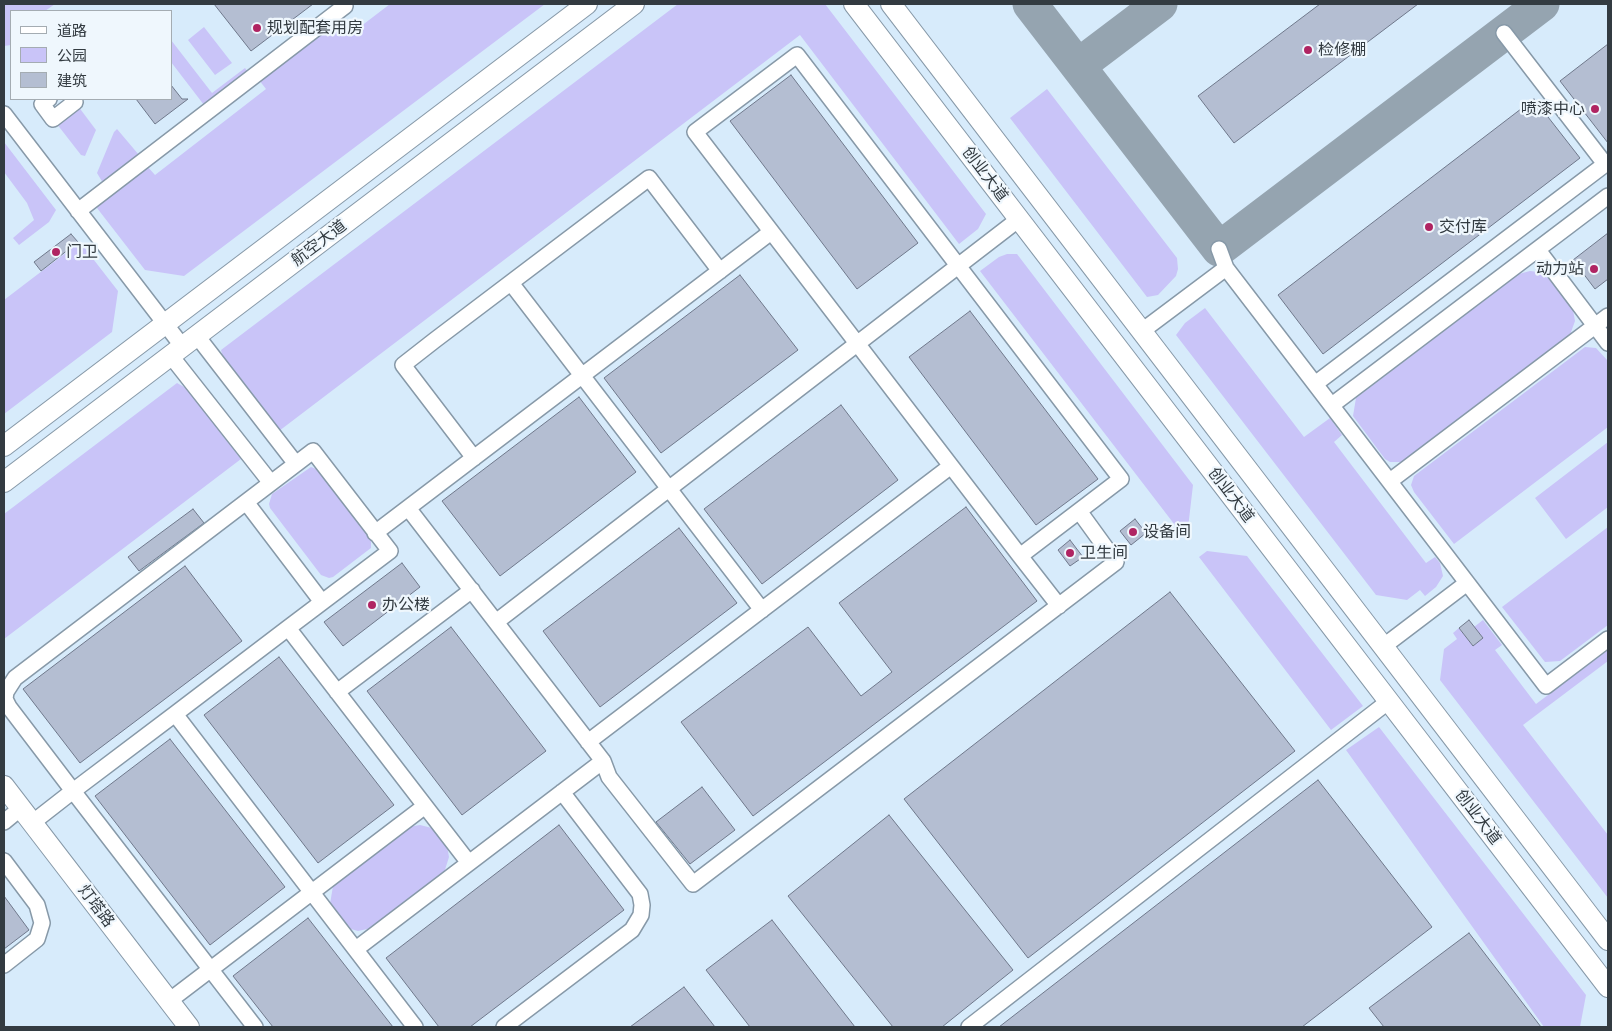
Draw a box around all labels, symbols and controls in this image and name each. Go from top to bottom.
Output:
legend [10,10,172,100]
place label: 规划配套用房 [267,18,363,38]
marker: 规划配套用房 [251,22,263,34]
text: 道路 [57,23,87,39]
place label: 检修棚 [1318,40,1366,60]
marker: 检修棚 [1302,44,1314,56]
text: 公园 [57,48,87,64]
text: 建筑 [57,73,87,89]
place label: 喷漆中心 [1521,99,1585,119]
marker: 喷漆中心 [1589,103,1601,115]
street label: 创业大道 [958,143,1012,205]
street label: 航空大道 [288,216,350,270]
place label: 交付库 [1439,217,1487,237]
marker: 交付库 [1423,221,1435,233]
place label: 门卫 [66,242,98,262]
marker: 门卫 [50,246,62,258]
place label: 动力站 [1536,259,1584,279]
marker: 动力站 [1588,263,1600,275]
street label: 创业大道 [1204,464,1258,526]
place label: 设备间 [1143,522,1191,542]
marker: 设备间 [1127,526,1139,538]
place label: 卫生间 [1080,543,1128,563]
marker: 卫生间 [1064,547,1076,559]
place label: 办公楼 [382,595,430,615]
marker: 办公楼 [366,599,378,611]
street label: 创业大道 [1451,786,1505,848]
street label: 灯塔路 [74,881,118,931]

